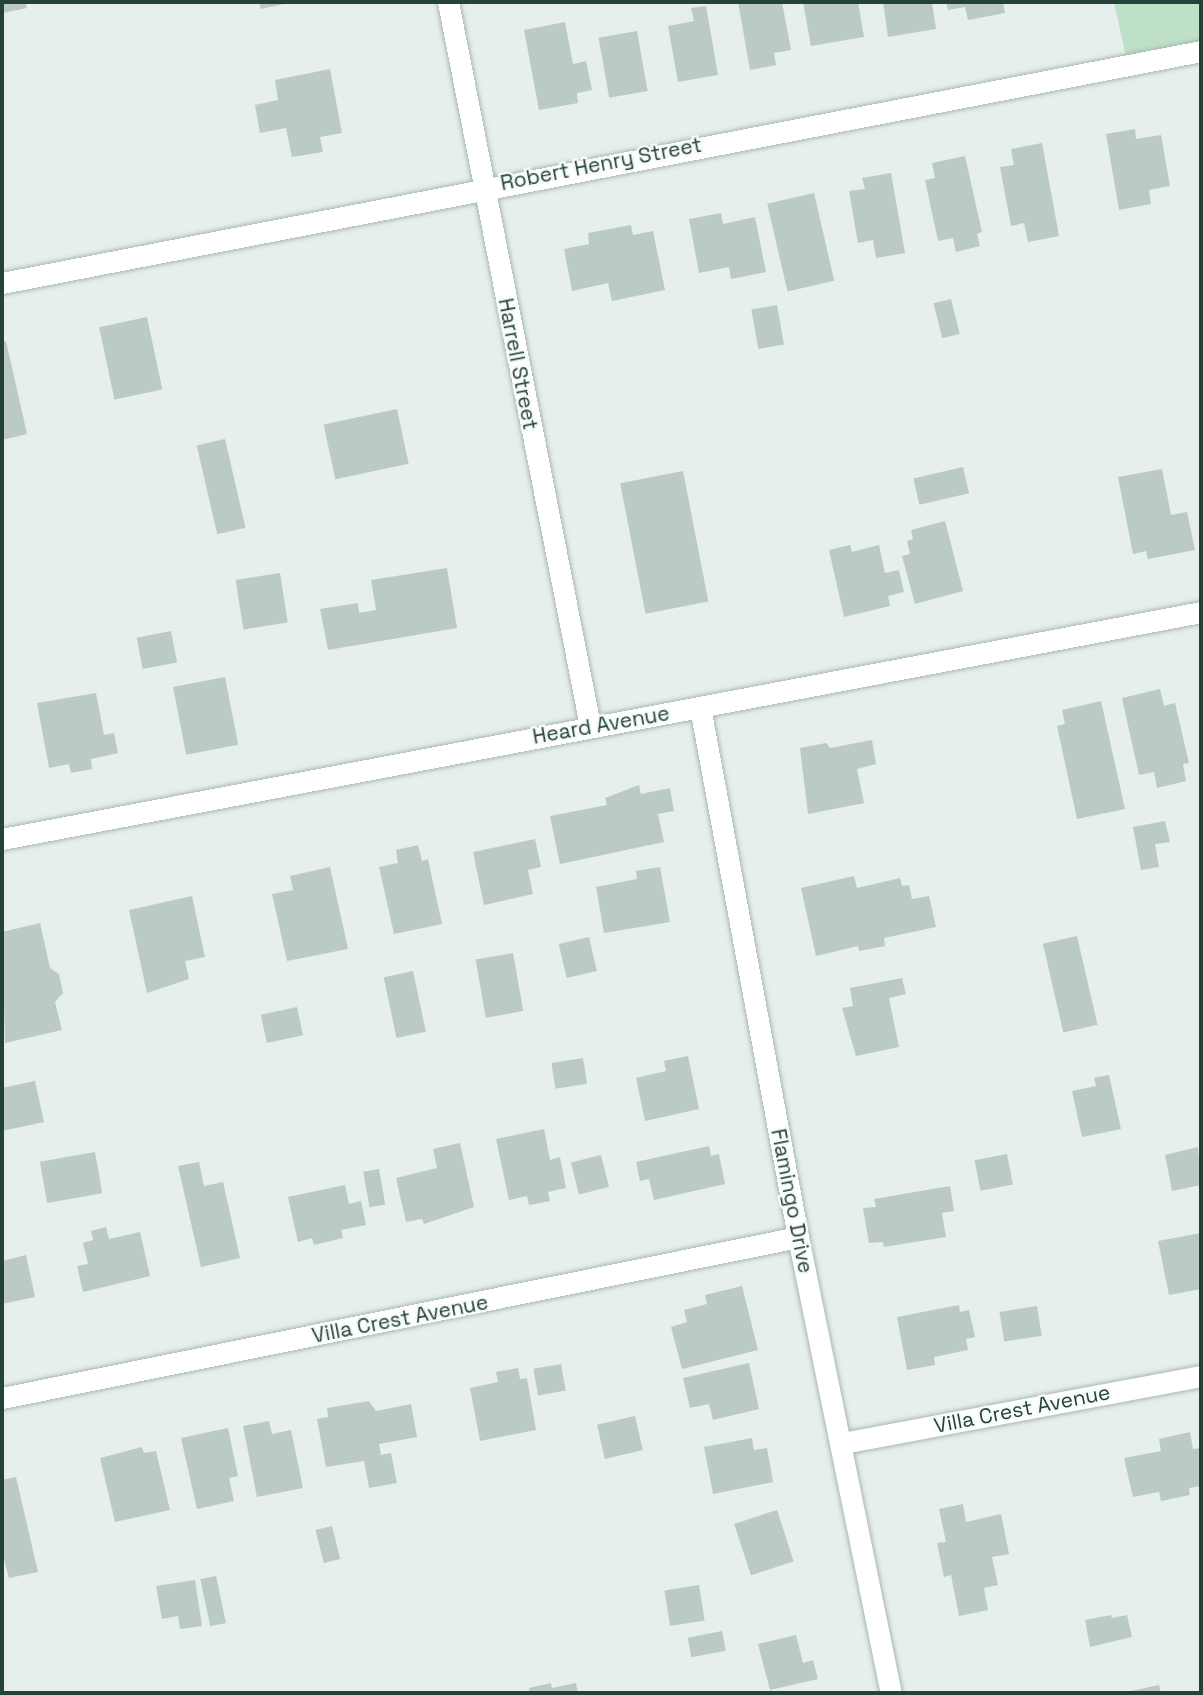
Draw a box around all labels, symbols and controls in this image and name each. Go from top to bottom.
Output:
street label: Robert Henry Street [498,132,704,196]
street label: Harrell Street [493,296,543,432]
street label: Heard Avenue [530,701,672,749]
street label: Flamingo Drive [766,1127,818,1275]
street label: Villa Crest Avenue [310,1290,490,1348]
street label: Villa Crest Avenue [932,1380,1112,1438]

